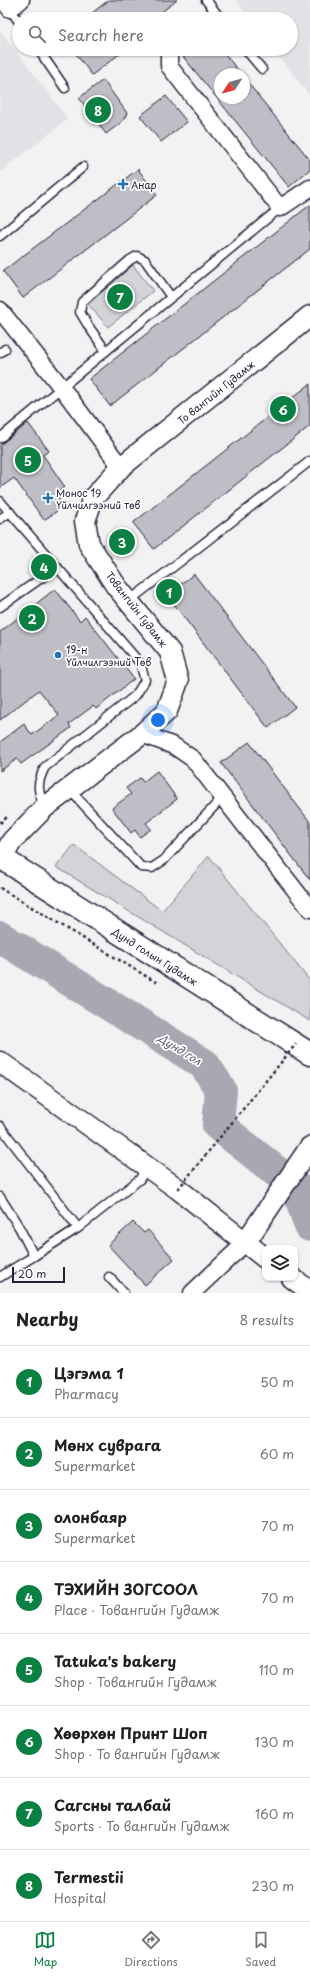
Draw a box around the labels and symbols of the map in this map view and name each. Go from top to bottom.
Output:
north arrow [214,68,250,104]
pin: 8 [85,95,111,125]
place label: Анар [131,177,157,192]
marker: Анар [118,179,128,189]
pin: 7 [107,282,133,312]
street label: То вангийн Гудамж [174,356,258,427]
pin: 6 [270,394,296,424]
pin: 5 [15,445,41,475]
place label: Монос 19 Үйлчилгээний төв [56,485,141,512]
marker: Монос 19 Үйлчилгээний төв [43,493,53,503]
pin: 3 [109,527,135,557]
pin: 4 [31,552,57,582]
street label: Товангийн Гудамж [102,568,172,651]
pin: 1 [156,577,182,607]
pin: 2 [19,603,45,633]
place label: 19-н Үйлчилгээний Төв [66,642,151,669]
marker: 19-н Үйлчилгээний Төв [53,650,63,660]
your location [148,710,168,730]
street label: Дунд голын Гудамж [109,922,201,989]
water label: Дунд гол [154,1028,205,1069]
scale bar [12,1265,65,1284]

